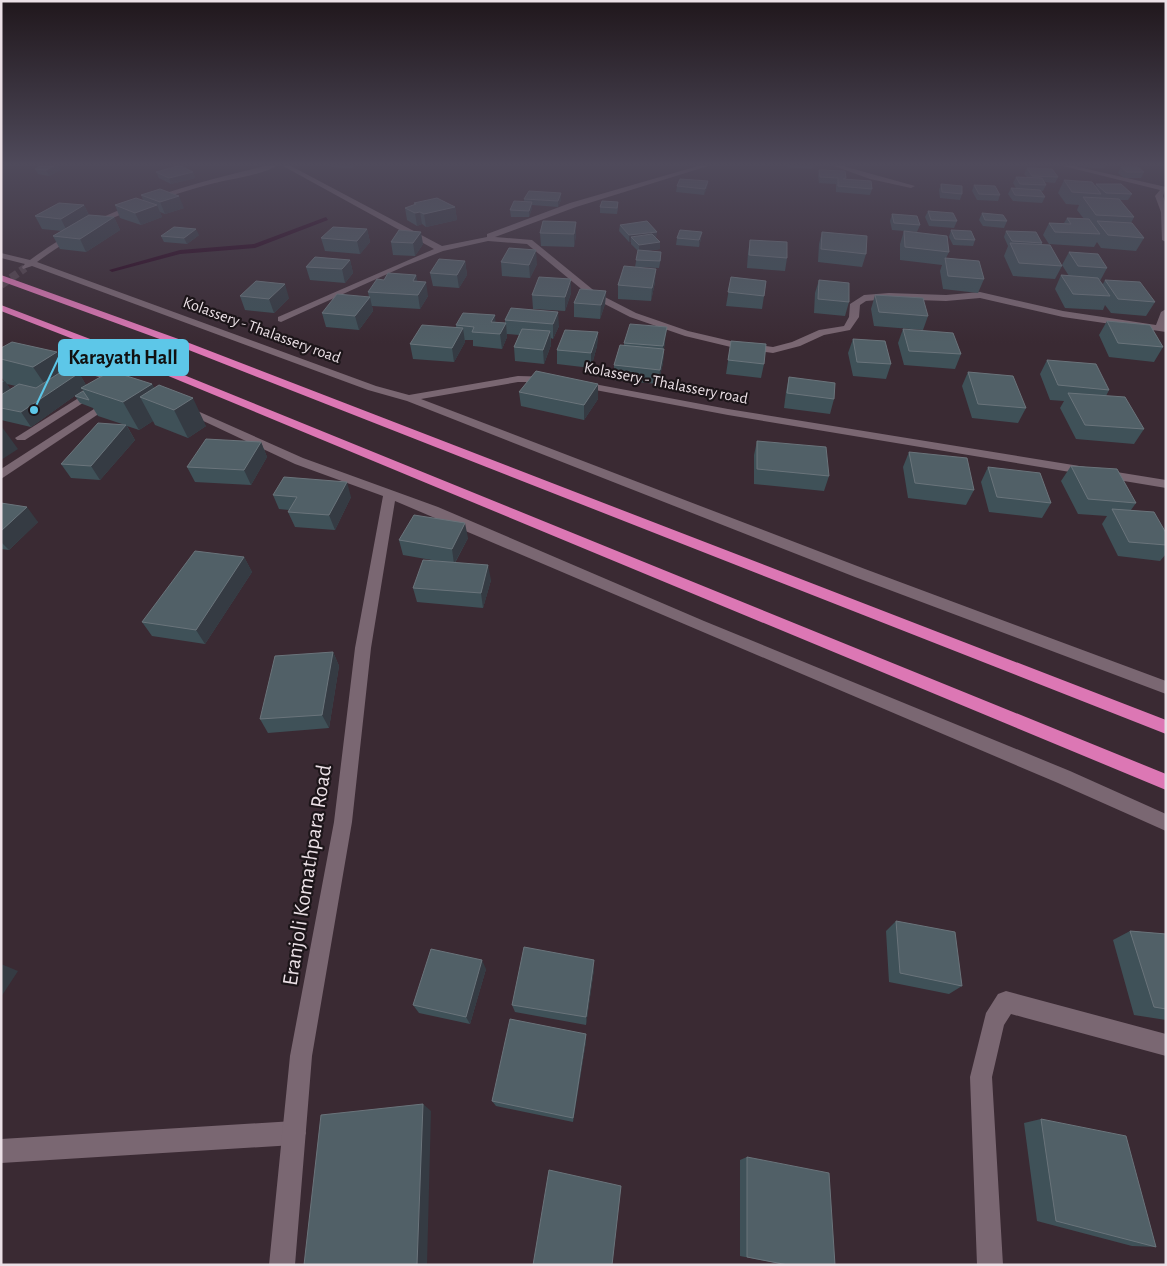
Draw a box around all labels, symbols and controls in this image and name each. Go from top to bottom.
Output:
street label: Kolassery - Thalassery road [181,294,343,367]
callout: Karayath Hall [59,340,188,375]
text: Karayath Hall [68,348,178,368]
street label: Kolassery - Thalassery road [582,359,749,408]
street label: Eranjoli Komathpara Road [279,763,335,987]

